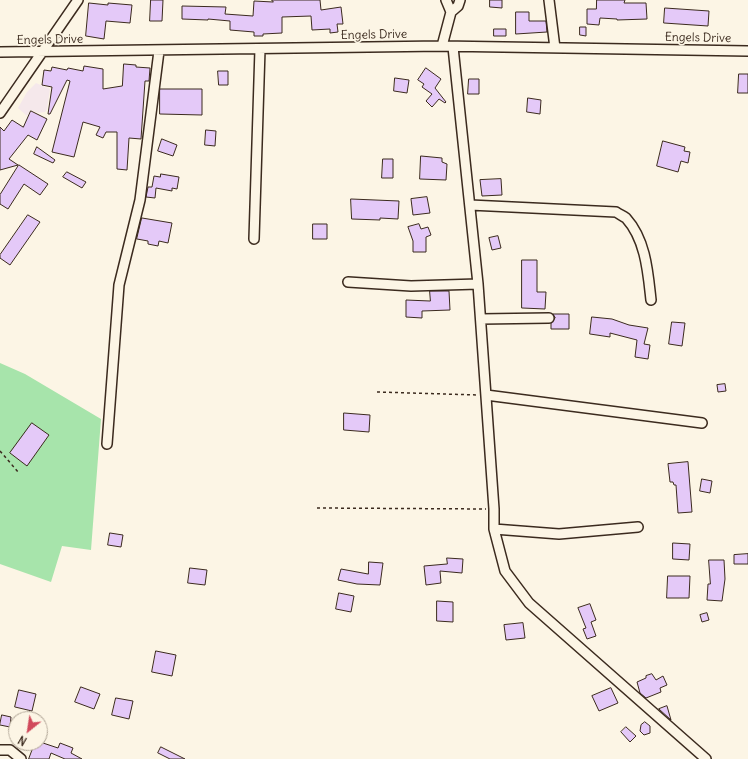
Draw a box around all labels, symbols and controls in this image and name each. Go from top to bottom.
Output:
street label: Engels Drive [341,27,407,43]
street label: Engels Drive [665,30,731,46]
street label: Engels Drive [17,32,83,48]
north arrow [8,711,48,751]
text: N [16,733,29,748]

